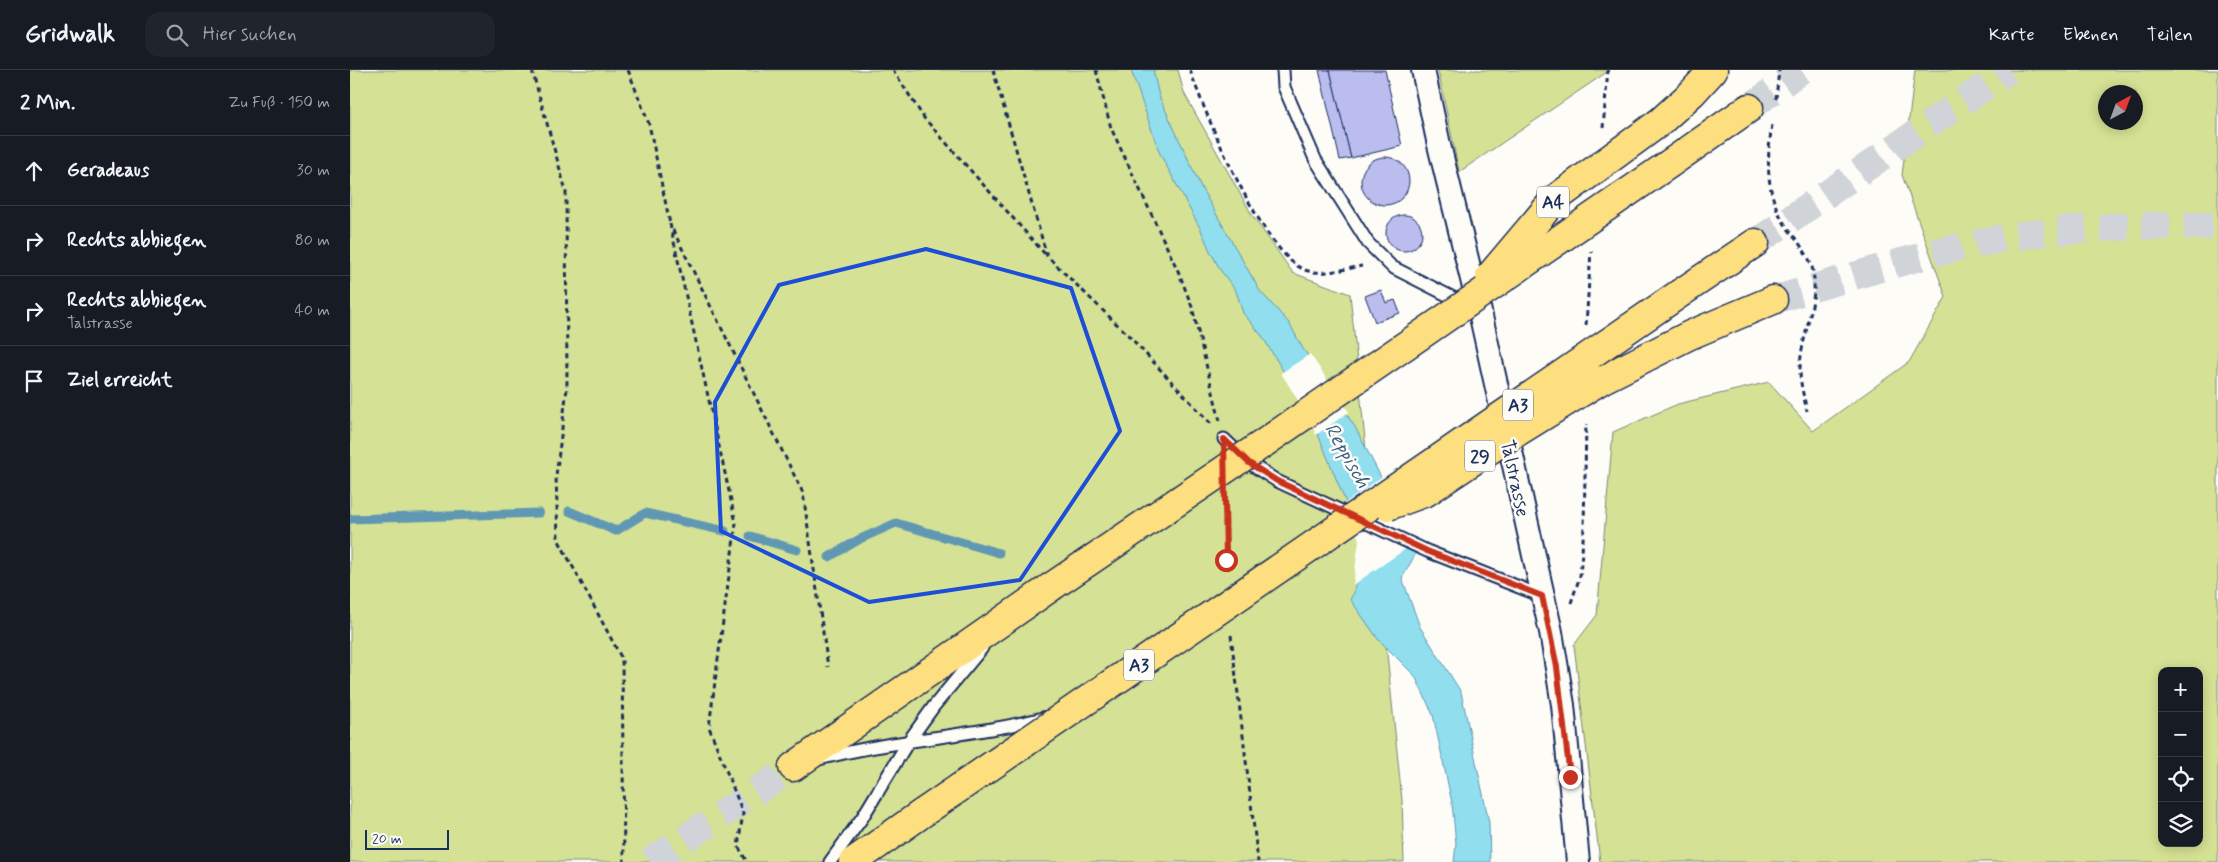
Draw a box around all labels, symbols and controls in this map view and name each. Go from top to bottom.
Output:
search box [145,12,495,57]
text: Gridwalk [25,19,115,50]
icon: search [163,21,191,49]
text: Hier suchen [203,22,297,47]
text: Karte [1989,23,2035,47]
text: Ebenen [2063,23,2119,47]
text: Teilen [2147,23,2193,47]
north arrow [2098,85,2143,130]
text: 2 Min. [20,89,75,117]
text: Zu Fuß · 150 m [228,92,330,113]
icon: ahead [20,157,48,185]
text: Geradeaus [67,158,149,183]
text: 30 m [297,160,330,181]
road number: A4 [1537,186,1569,218]
icon: right [20,227,48,255]
text: Rechts abbiegen [67,228,206,253]
text: 80 m [295,230,330,251]
text: Rechts abbiegen [67,288,206,313]
icon: right [20,297,48,325]
text: 40 m [294,300,330,321]
text: Talstrasse [67,313,133,334]
icon: arrive [20,367,48,395]
text: Ziel erreicht [67,368,172,393]
road number: A3 [1503,390,1533,420]
water label: Reppisch [1317,418,1376,494]
street label: Talstrasse [1494,437,1535,519]
road number: 29 [1465,441,1495,472]
route start [1215,549,1238,572]
road number: A3 [1124,650,1154,680]
map controls [2158,667,2203,847]
button: + [2158,667,2203,712]
button: − [2158,712,2203,757]
button: locate [2158,757,2203,802]
route end [1559,766,1582,789]
button: layers [2158,802,2203,847]
scale bar [365,827,449,850]
text: 20 m [372,830,402,848]

